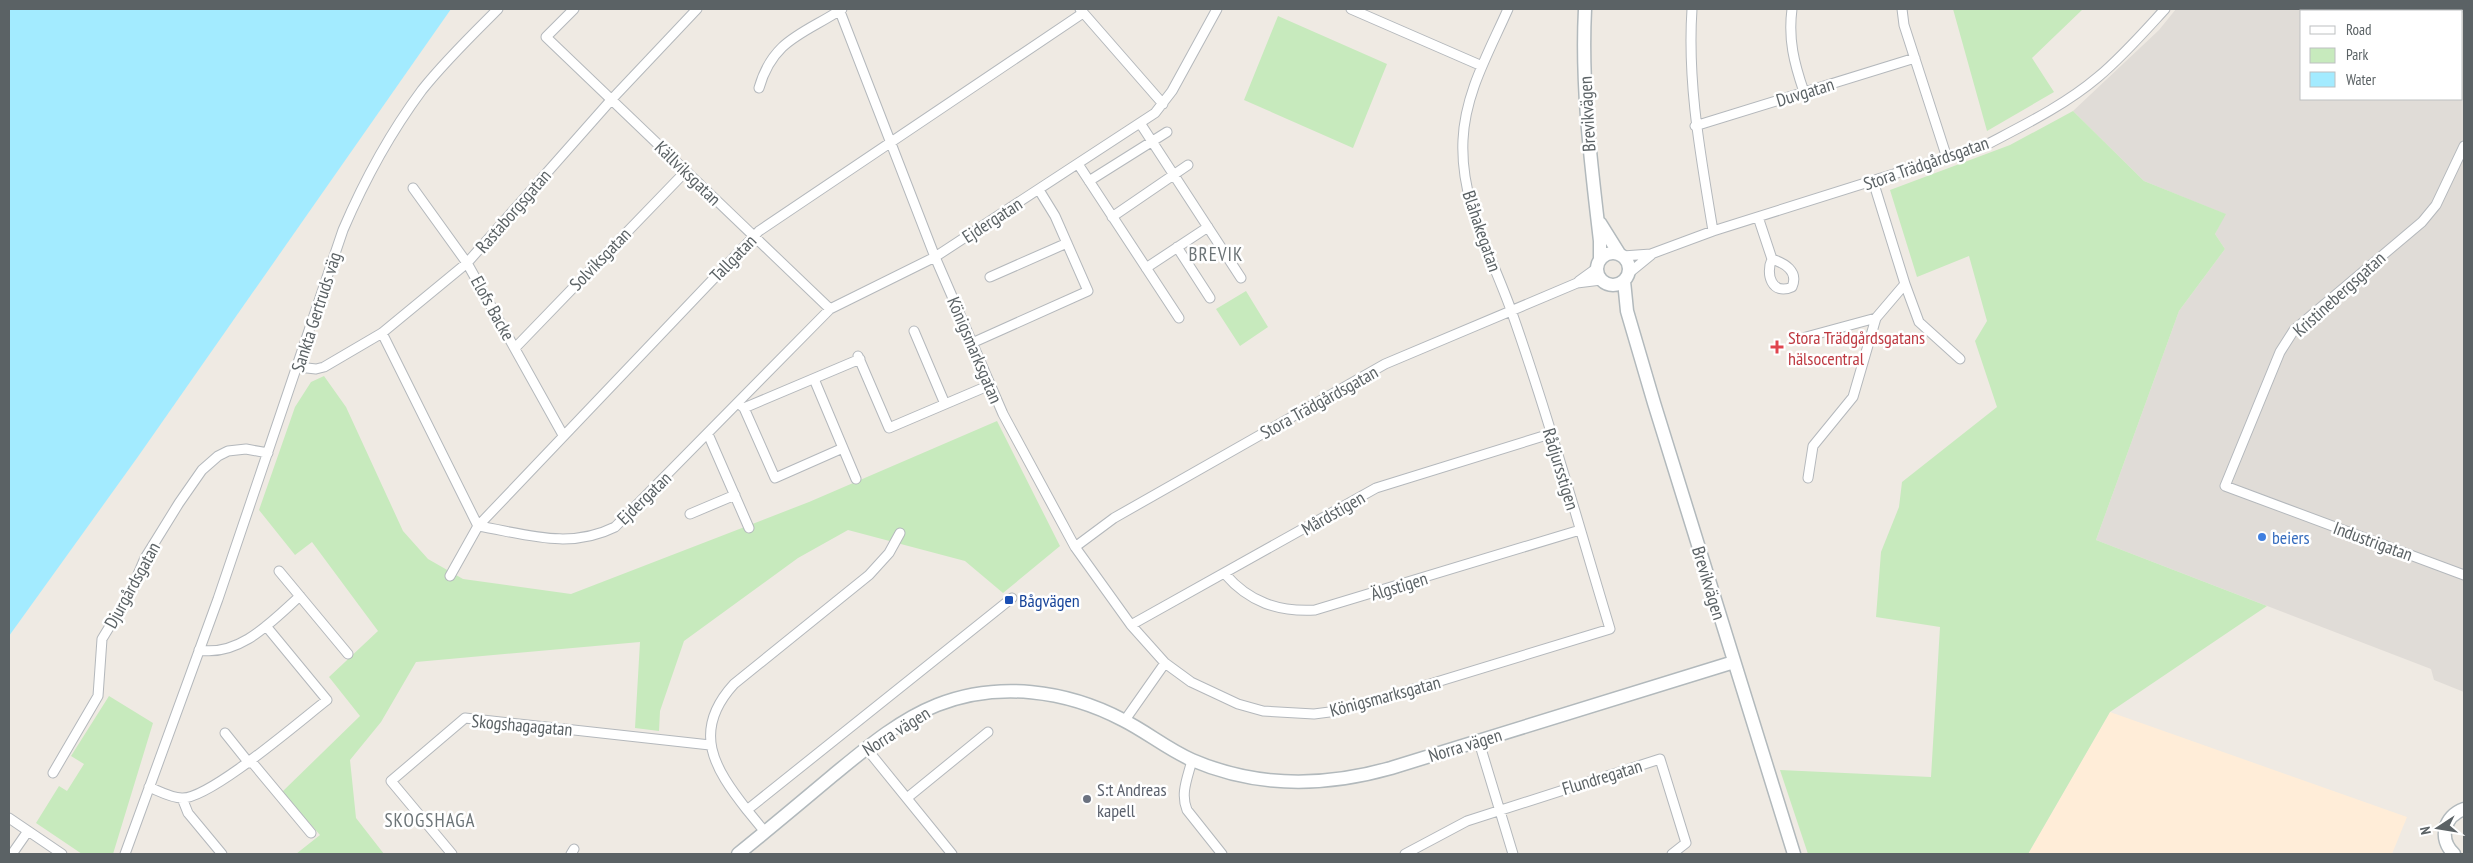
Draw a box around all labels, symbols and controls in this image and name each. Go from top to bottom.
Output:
legend [2300,10,2463,100]
text: Road [2346,20,2372,39]
text: Park [2346,45,2368,64]
text: Water [2346,70,2377,89]
street label: Duvgatan [1773,72,1837,112]
street label: Brevikvägen [1574,76,1600,152]
street label: Stora Trädgårdsgatan [1860,131,1992,195]
street label: Källviksgatan [650,136,726,210]
street label: Rastaborgsgatan [470,164,556,258]
street label: Blåhakegatan [1457,187,1507,275]
street label: Ejdergatan [958,192,1026,248]
street label: Solviksgatan [564,223,636,295]
street label: Tallgatan [705,229,761,287]
district label: BREVIK [1189,242,1243,266]
street label: Kristinebergsgatan [2288,246,2390,342]
street label: Sankta Gertruds väg [286,249,346,375]
street label: Elofs Backe [466,272,520,344]
street label: Königsmarksgatan [942,293,1008,407]
place label: Stora Trädgårdsgatans hälsocentral [1788,326,1925,370]
marker: Stora Trädgårdsgatans hälsocentral [1770,340,1784,354]
street label: Stora Trädgårdsgatan [1256,360,1382,444]
street label: Rådjursstigen [1538,425,1584,513]
street label: Ejdergatan [612,467,676,529]
street label: Mårdstigen [1297,486,1369,540]
street label: Industrigatan [2330,516,2416,566]
place label: beiers [2272,526,2310,549]
marker: beiers [2256,531,2268,543]
street label: Djurgårdsgatan [99,538,165,632]
street label: Brevikvägen [1687,543,1731,623]
street label: Älgstigen [1368,566,1430,606]
place label: Bågvägen [1019,589,1080,612]
marker: Bågvägen [1003,594,1015,606]
street label: Königsmarksgatan [1327,670,1443,722]
street label: Norra vägen [858,701,934,761]
street label: Skogshagagatan [471,709,573,741]
street label: Norra vägen [1426,723,1504,767]
street label: Flundregatan [1559,754,1645,800]
place label: S:t Andreas kapell [1097,778,1167,822]
marker: S:t Andreas kapell [1081,793,1093,805]
north arrow [2413,803,2463,853]
district label: SKOGSHAGA [384,808,476,832]
text: N [2416,825,2435,836]

